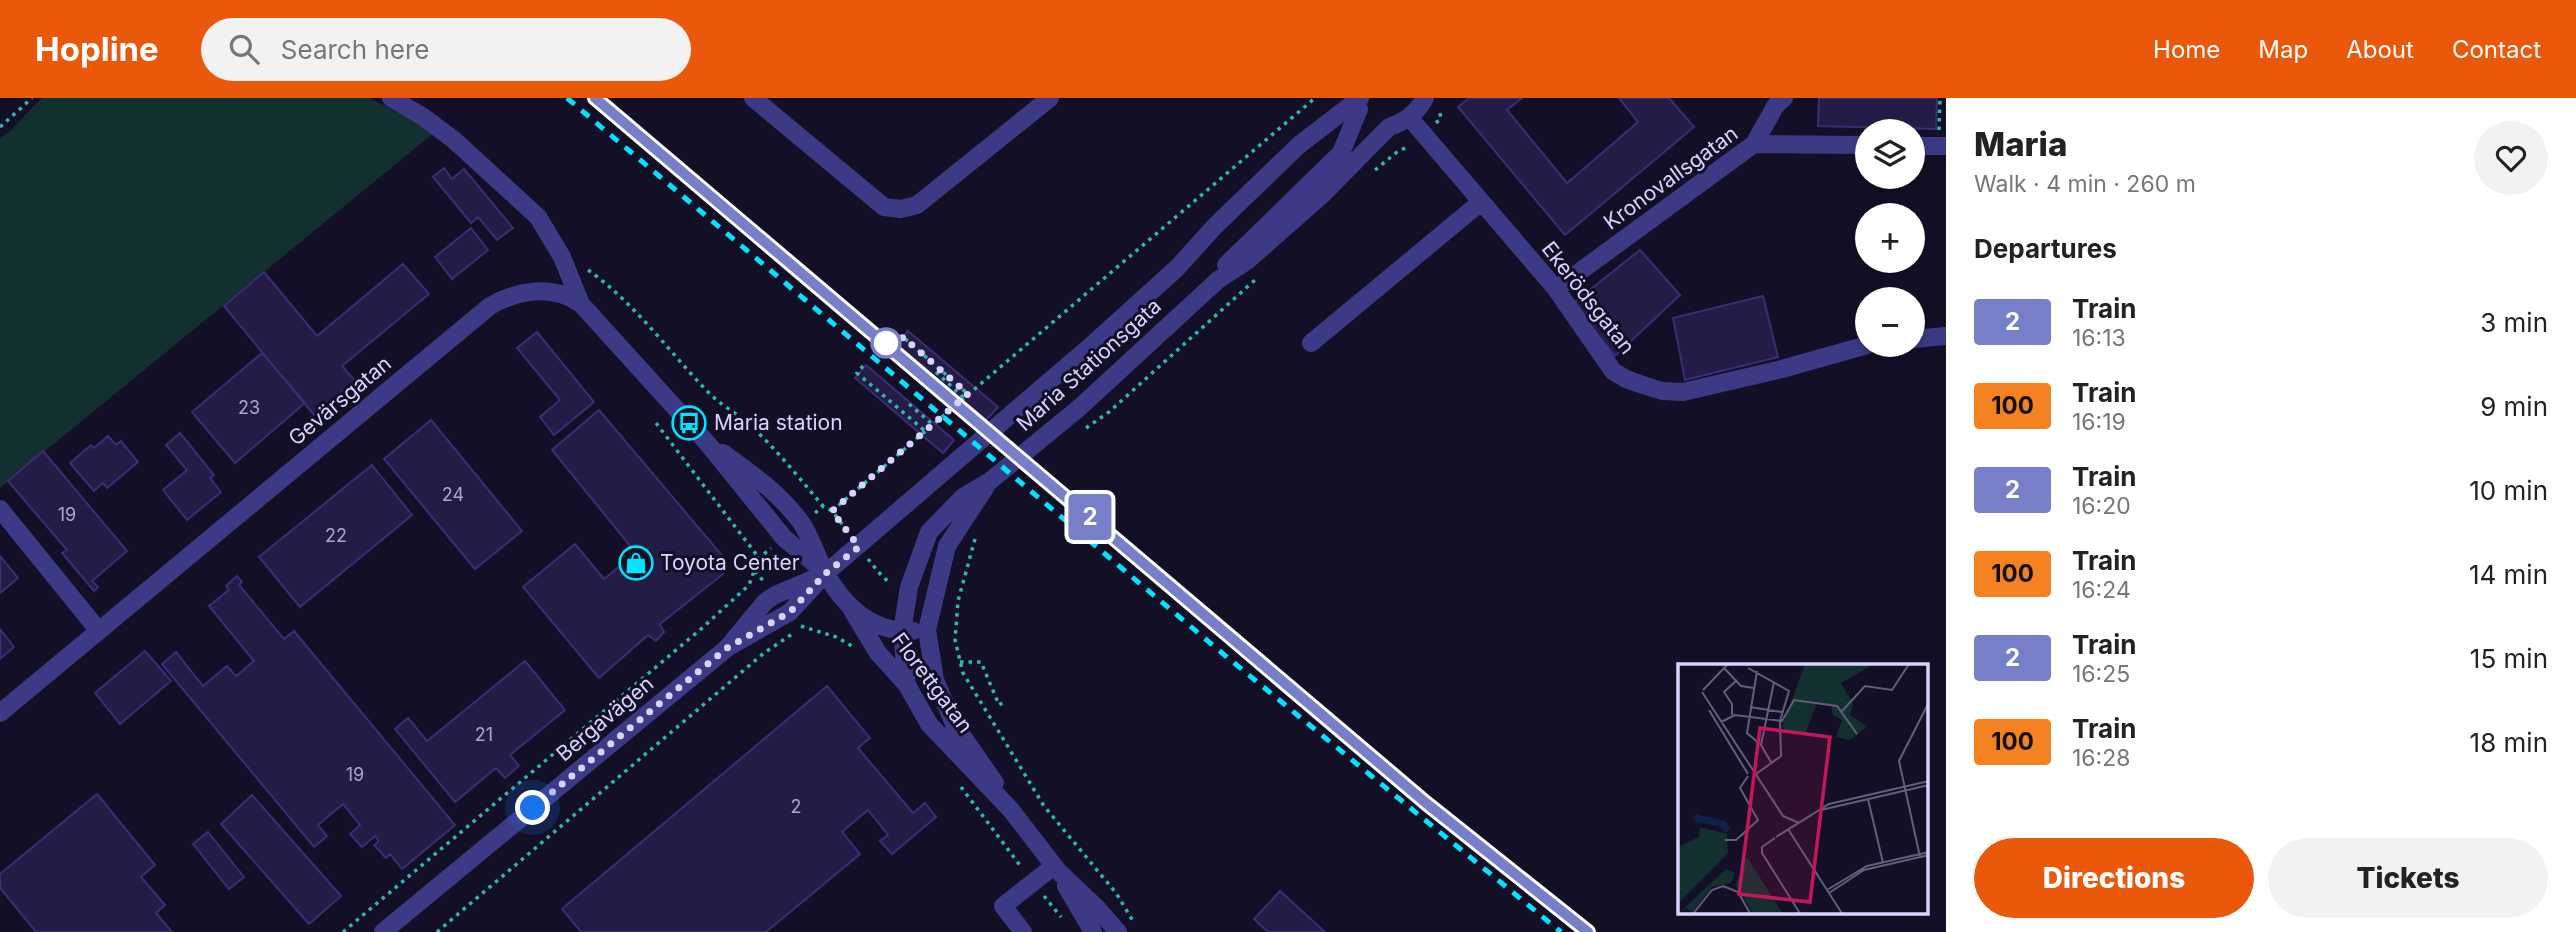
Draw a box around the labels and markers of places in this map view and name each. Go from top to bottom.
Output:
unlabelled marker [871,328,901,358]
bus stop icon: Maria station [670,404,708,442]
place label: Maria station [714,410,843,435]
shop icon: Toyota Center [617,544,655,582]
place label: Toyota Center [660,550,800,575]

